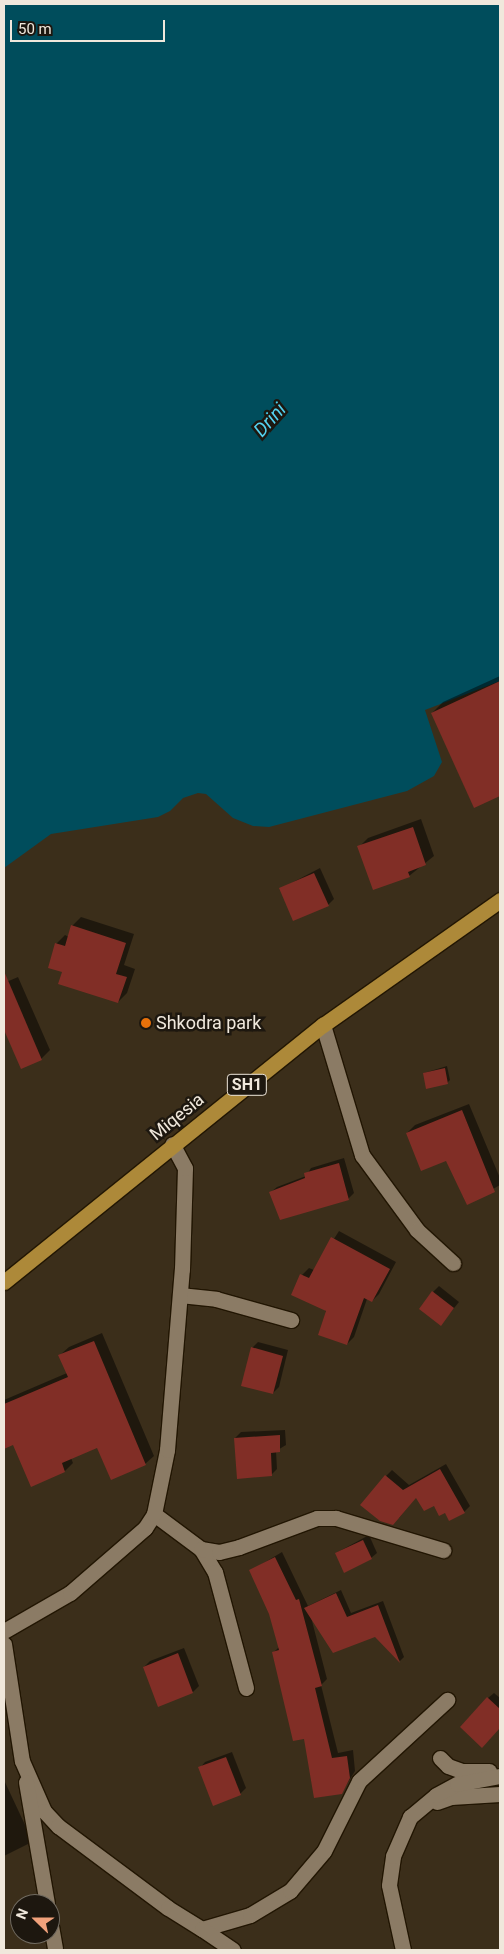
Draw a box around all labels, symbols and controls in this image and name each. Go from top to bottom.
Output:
scale bar [12,10,168,42]
text: 50 m [18,20,52,38]
water label: Drini [249,398,291,442]
place label: Shkodra park [156,1012,261,1034]
marker: Shkodra park [140,1017,152,1029]
road number: SH1 [226,1072,268,1098]
street label: Miqesia [146,1089,208,1145]
north arrow [10,1894,60,1944]
text: N [13,1906,31,1921]

